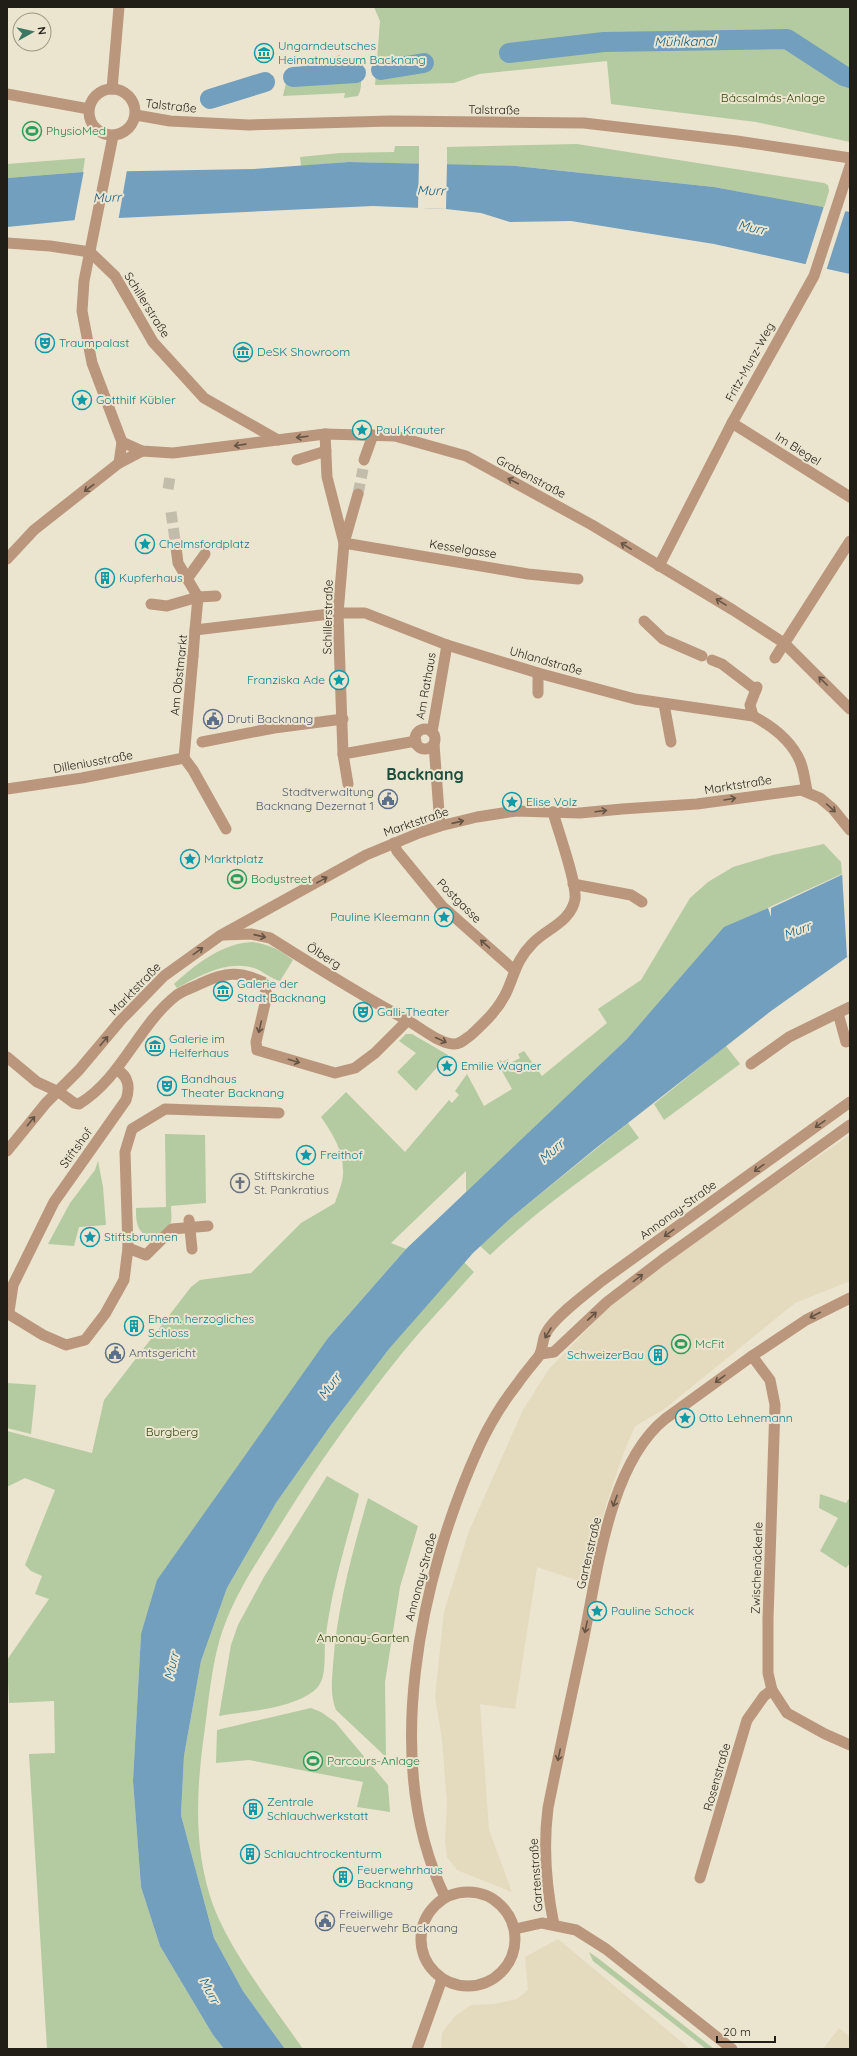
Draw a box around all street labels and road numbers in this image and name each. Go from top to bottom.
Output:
street label: Talstraße [145,95,198,116]
street label: Talstraße [468,102,520,117]
street label: Schillerstraße [121,269,174,341]
street label: Fritz-Munz-Weg [722,320,777,404]
street label: Im Biegel [773,429,824,468]
street label: Grabenstraße [494,452,569,501]
street label: Kesselgasse [428,536,498,561]
street label: Schillerstraße [319,579,336,654]
street label: Am Obstmarkt [167,634,190,716]
street label: Uhlandstraße [508,643,585,678]
street label: Am Rathaus [412,651,439,721]
street label: Dilleniusstraße [52,747,134,776]
street label: Marktstraße [703,772,773,797]
street label: Marktstraße [381,803,451,840]
street label: Postgasse [434,875,485,926]
street label: Ölberg [304,939,344,972]
street label: Marktstraße [106,959,164,1018]
street label: Stiftshof [56,1124,96,1171]
street label: Annonay-Straße [636,1177,719,1242]
street label: Gartenstraße [573,1515,604,1590]
street label: Zwischenäckerle [747,1521,766,1614]
street label: Annonay-Straße [401,1531,440,1623]
street label: Rosenstraße [700,1741,733,1813]
street label: Gartenstraße [525,1838,546,1912]

